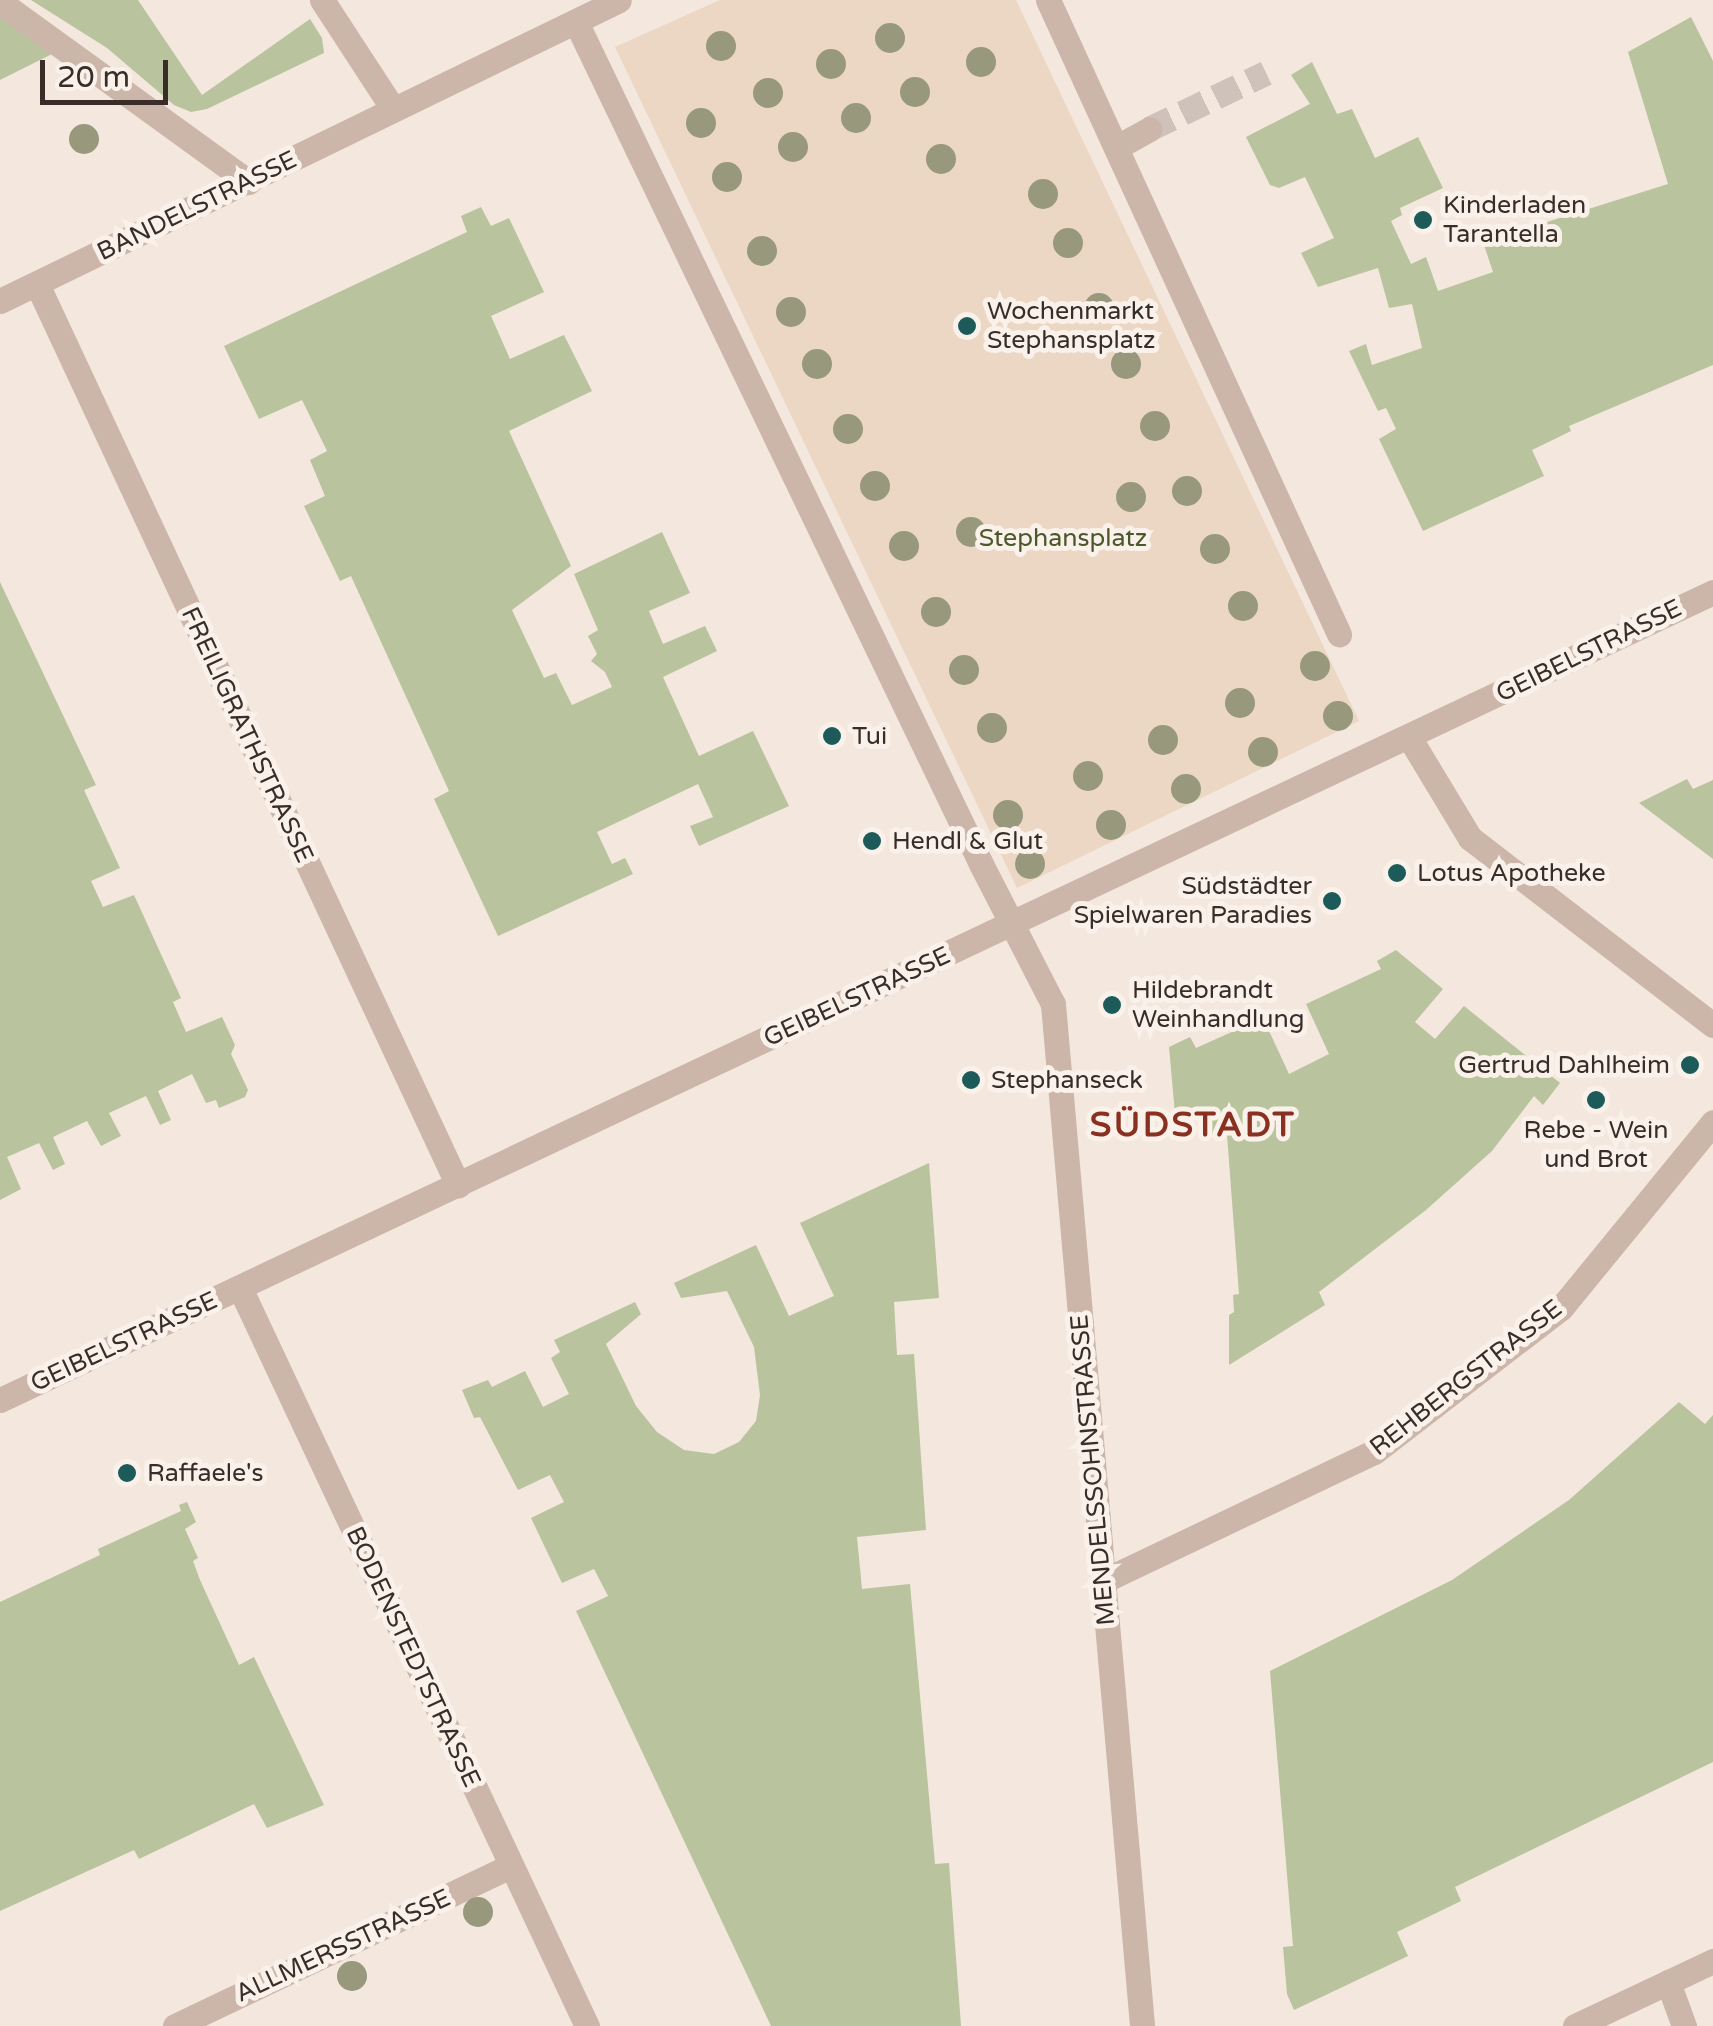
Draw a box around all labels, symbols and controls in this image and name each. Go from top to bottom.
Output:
scale bar [45,40,172,102]
text: 20 m [57,59,130,96]
street label: BANDELSTRASSE [92,145,302,267]
place label: Kinderladen Tarantella [1443,191,1586,250]
marker: Kinderladen Tarantella [1412,209,1434,231]
place label: Wochenmarkt Stephansplatz [987,297,1155,356]
marker: Wochenmarkt Stephansplatz [956,315,978,337]
park label: Stephansplatz [979,523,1147,553]
street label: GEIBELSTRASSE [1491,593,1687,709]
street label: FREILIGRATHSTRASSE [175,602,319,868]
place label: Tui [852,721,887,751]
marker: Tui [821,725,843,747]
place label: Hendl & Glut [892,826,1043,856]
marker: Hendl & Glut [861,830,883,852]
place label: Lotus Apotheke [1417,858,1606,888]
marker: Lotus Apotheke [1386,862,1408,884]
place label: Südstädter Spielwaren Paradies [1074,872,1312,931]
marker: Südstädter Spielwaren Paradies [1321,890,1343,912]
street label: GEIBELSTRASSE [759,941,955,1053]
place label: Hildebrandt Weinhandlung [1132,976,1304,1035]
marker: Hildebrandt Weinhandlung [1101,994,1123,1016]
place label: Gertrud Dahlheim [1458,1050,1670,1080]
marker: Gertrud Dahlheim [1679,1054,1701,1076]
place label: Stephanseck [991,1065,1143,1095]
marker: Stephanseck [960,1069,982,1091]
marker: Rebe - Wein und Brot [1585,1089,1607,1111]
district label: SÜDSTADT [1090,1104,1296,1146]
place label: Rebe - Wein und Brot [1524,1116,1668,1175]
street label: GEIBELSTRASSE [26,1286,222,1398]
street label: REHBERGSTRASSE [1364,1294,1568,1462]
street label: MENDELSSOHNSTRASSE [1064,1313,1122,1627]
place label: Raffaele's [147,1458,264,1488]
marker: Raffaele's [116,1462,138,1484]
street label: BODENSTEDTSTRASSE [339,1522,487,1792]
street label: ALLMERSSTRASSE [231,1883,455,2009]

